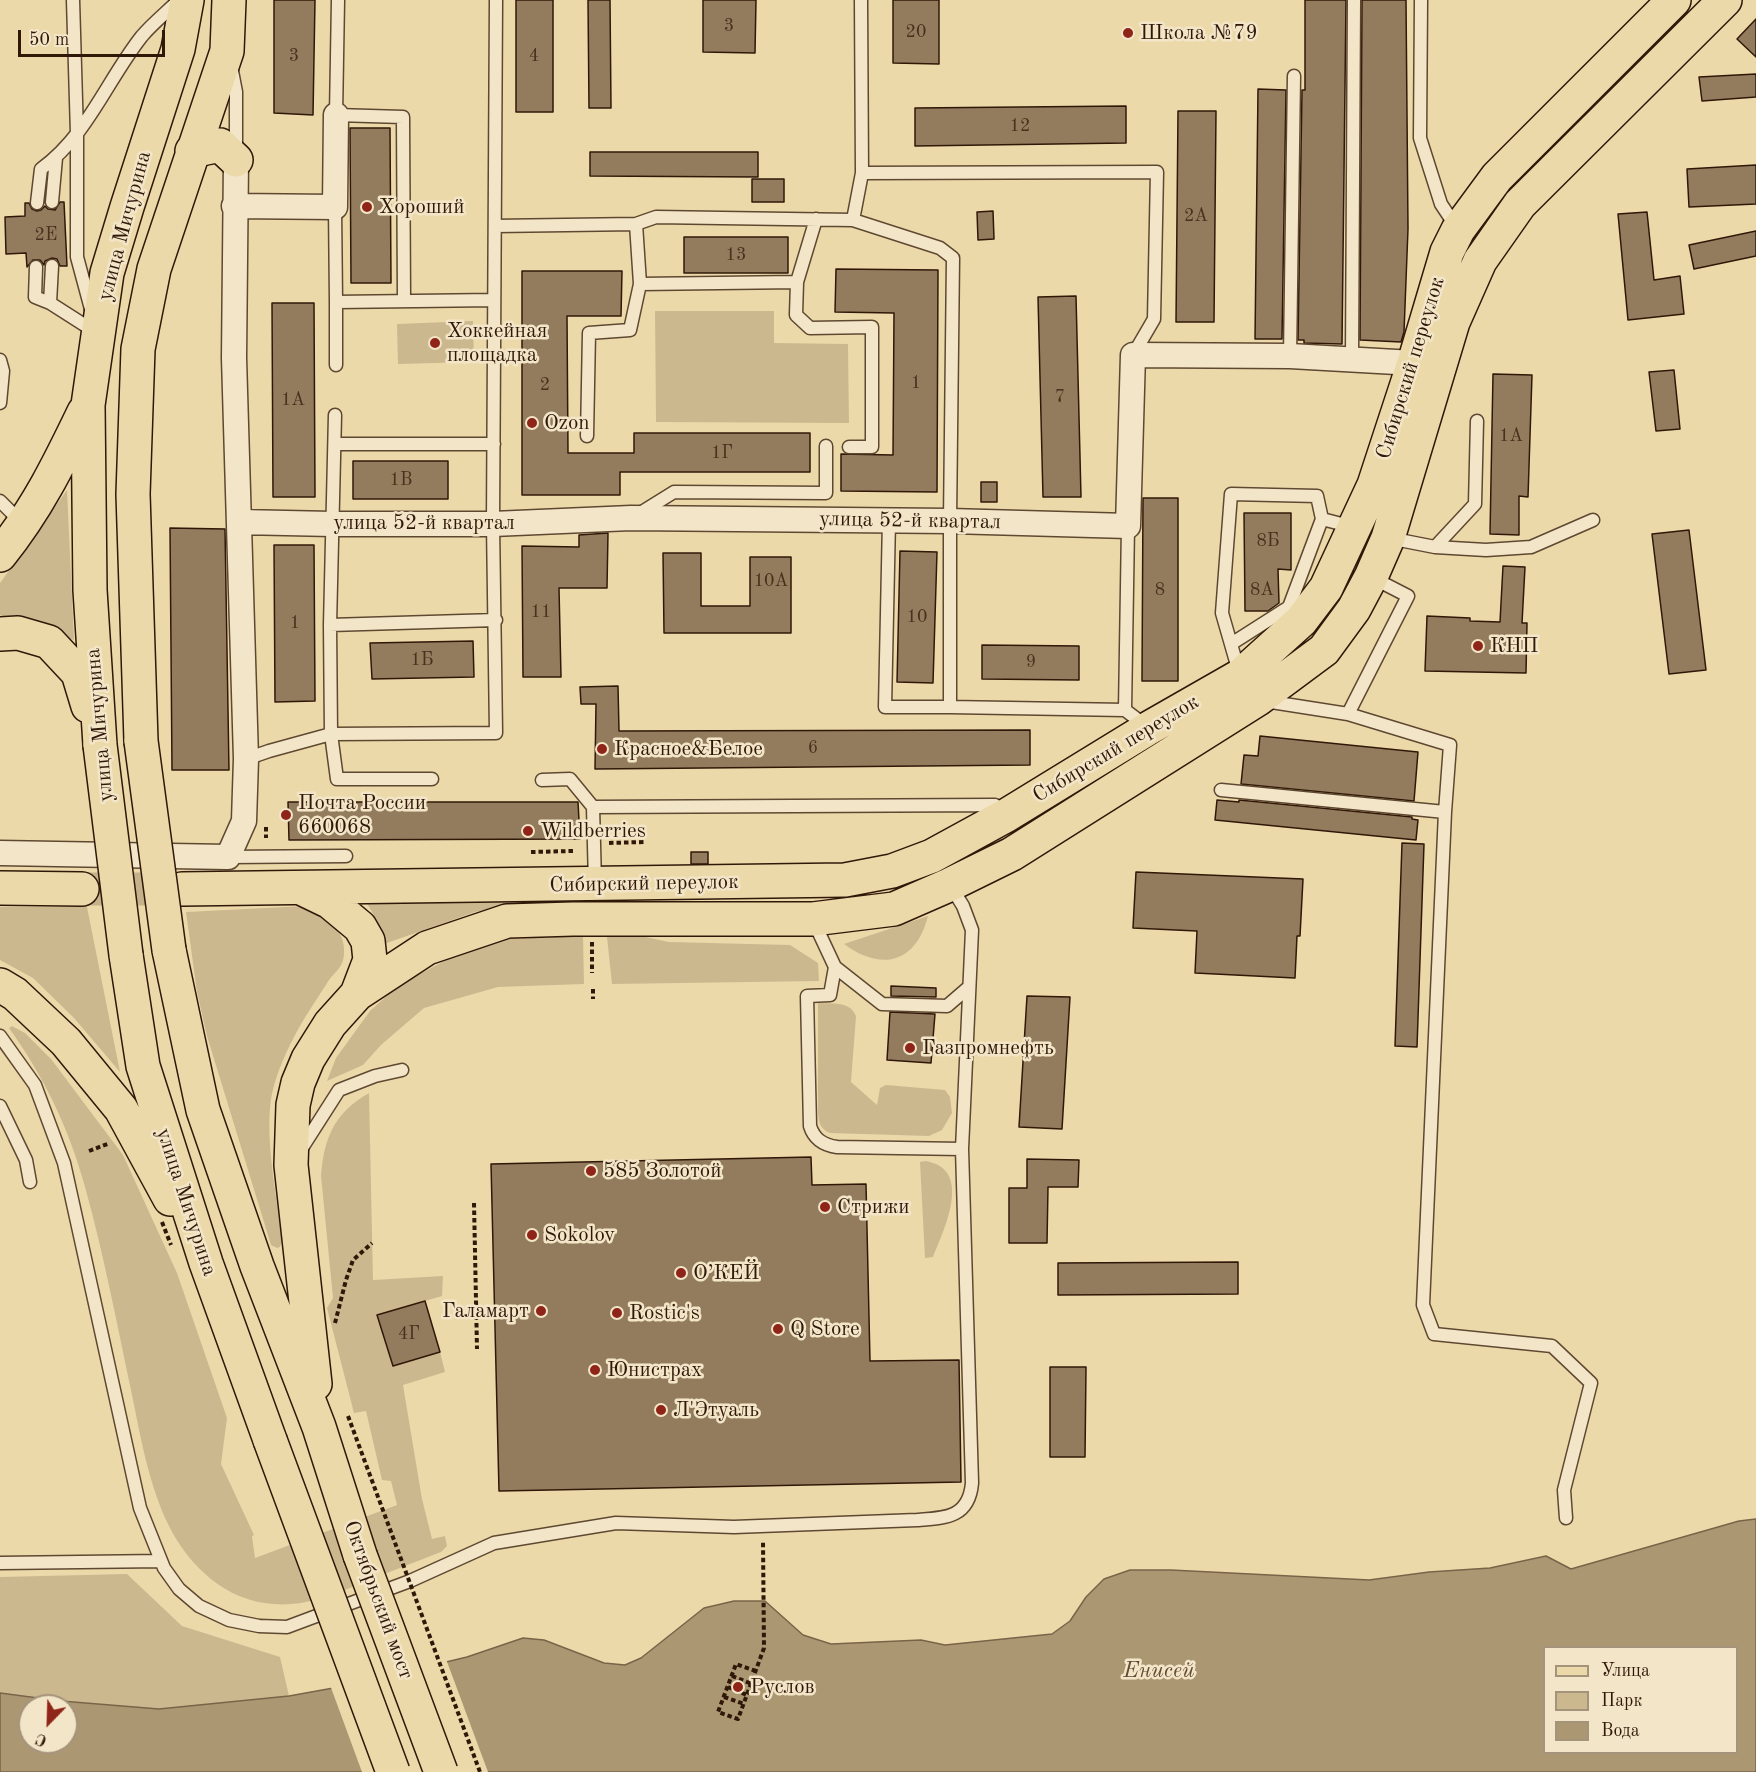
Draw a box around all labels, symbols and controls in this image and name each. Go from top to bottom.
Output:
house number: 3 [724,15,734,37]
scale bar [21,18,168,56]
place label: Школа №79 [1140,20,1258,46]
house number: 20 [906,21,926,43]
marker: Школа №79 [1121,26,1135,40]
text: 50 m [29,31,69,49]
house number: 3 [289,45,299,67]
house number: 4 [529,45,539,67]
house number: 12 [1010,115,1030,137]
street label: улица Мичурина [93,148,157,304]
place label: Хороший [379,194,464,220]
marker: Хороший [360,200,374,214]
house number: 2А [1184,205,1208,227]
house number: 2Е [35,224,57,246]
house number: 13 [726,244,746,266]
street label: Сибирский переулок [1371,274,1451,462]
place label: Хоккейная площадка [447,318,547,368]
marker: Хоккейная площадка [428,336,442,350]
house number: 1 [911,372,921,394]
house number: 2 [540,374,550,396]
house number: 7 [1055,386,1065,408]
house number: 1А [281,389,305,411]
place label: Ozon [544,410,590,436]
marker: Ozon [525,416,539,430]
house number: 1А [1499,425,1523,447]
house number: 1Г [711,442,733,464]
house number: 1В [390,469,412,491]
street label: улица 52-й квартал [819,507,1001,535]
street label: улица 52-й квартал [333,510,515,536]
house number: 8Б [1256,530,1280,552]
house number: 10А [754,570,788,592]
house number: 8 [1155,579,1165,601]
house number: 8А [1250,579,1274,601]
house number: 11 [531,601,551,623]
house number: 10 [907,606,927,628]
house number: 1 [290,612,300,634]
place label: КНП [1490,633,1538,659]
marker: КНП [1471,639,1485,653]
street label: улица Мичурина [81,647,119,803]
house number: 1Б [410,649,434,671]
house number: 9 [1026,651,1036,673]
street label: Сибирский переулок [1028,689,1204,809]
place label: Красное&Белое [614,736,763,762]
house number: 6 [808,737,818,759]
marker: Красное&Белое [595,742,609,756]
place label: Почта России 660068 [298,790,426,840]
marker: Почта России 660068 [279,808,293,822]
place label: Wildberries [540,818,646,844]
marker: Wildberries [521,824,535,838]
street label: Сибирский переулок [549,870,739,898]
place label: Газпромнефть [922,1035,1054,1061]
marker: Газпромнефть [903,1041,917,1055]
street label: улица Мичурина [150,1125,222,1279]
place label: 585 Золотой [603,1158,722,1184]
marker: 585 Золотой [584,1164,598,1178]
place label: Стрижи [837,1194,910,1220]
marker: Стрижи [818,1200,832,1214]
place label: Sokolov [544,1222,615,1248]
marker: Sokolov [525,1228,539,1242]
place label: О’КЕЙ [693,1260,760,1286]
marker: О’КЕЙ [674,1266,688,1280]
place label: Галамарт [442,1298,529,1324]
place label: Rostic's [629,1300,700,1326]
marker: Галамарт [534,1304,548,1318]
marker: Rostic's [610,1306,624,1320]
place label: Q Store [790,1316,860,1342]
marker: Q Store [771,1322,785,1336]
house number: 4Г [398,1323,420,1345]
place label: Юнистрах [607,1357,702,1383]
marker: Юнистрах [588,1363,602,1377]
place label: Л'Этуаль [673,1397,759,1423]
marker: Л'Этуаль [654,1403,668,1417]
street label: Октябрьский мост [338,1517,418,1683]
legend [1543,1646,1738,1754]
water label: Енисей [1123,1658,1195,1684]
text: Улица [1601,1662,1650,1680]
place label: Руслов [750,1674,815,1700]
marker: Руслов [731,1680,745,1694]
text: Парк [1601,1692,1642,1710]
north arrow [18,1694,78,1754]
text: Вода [1601,1722,1640,1740]
text: С [34,1729,50,1748]

